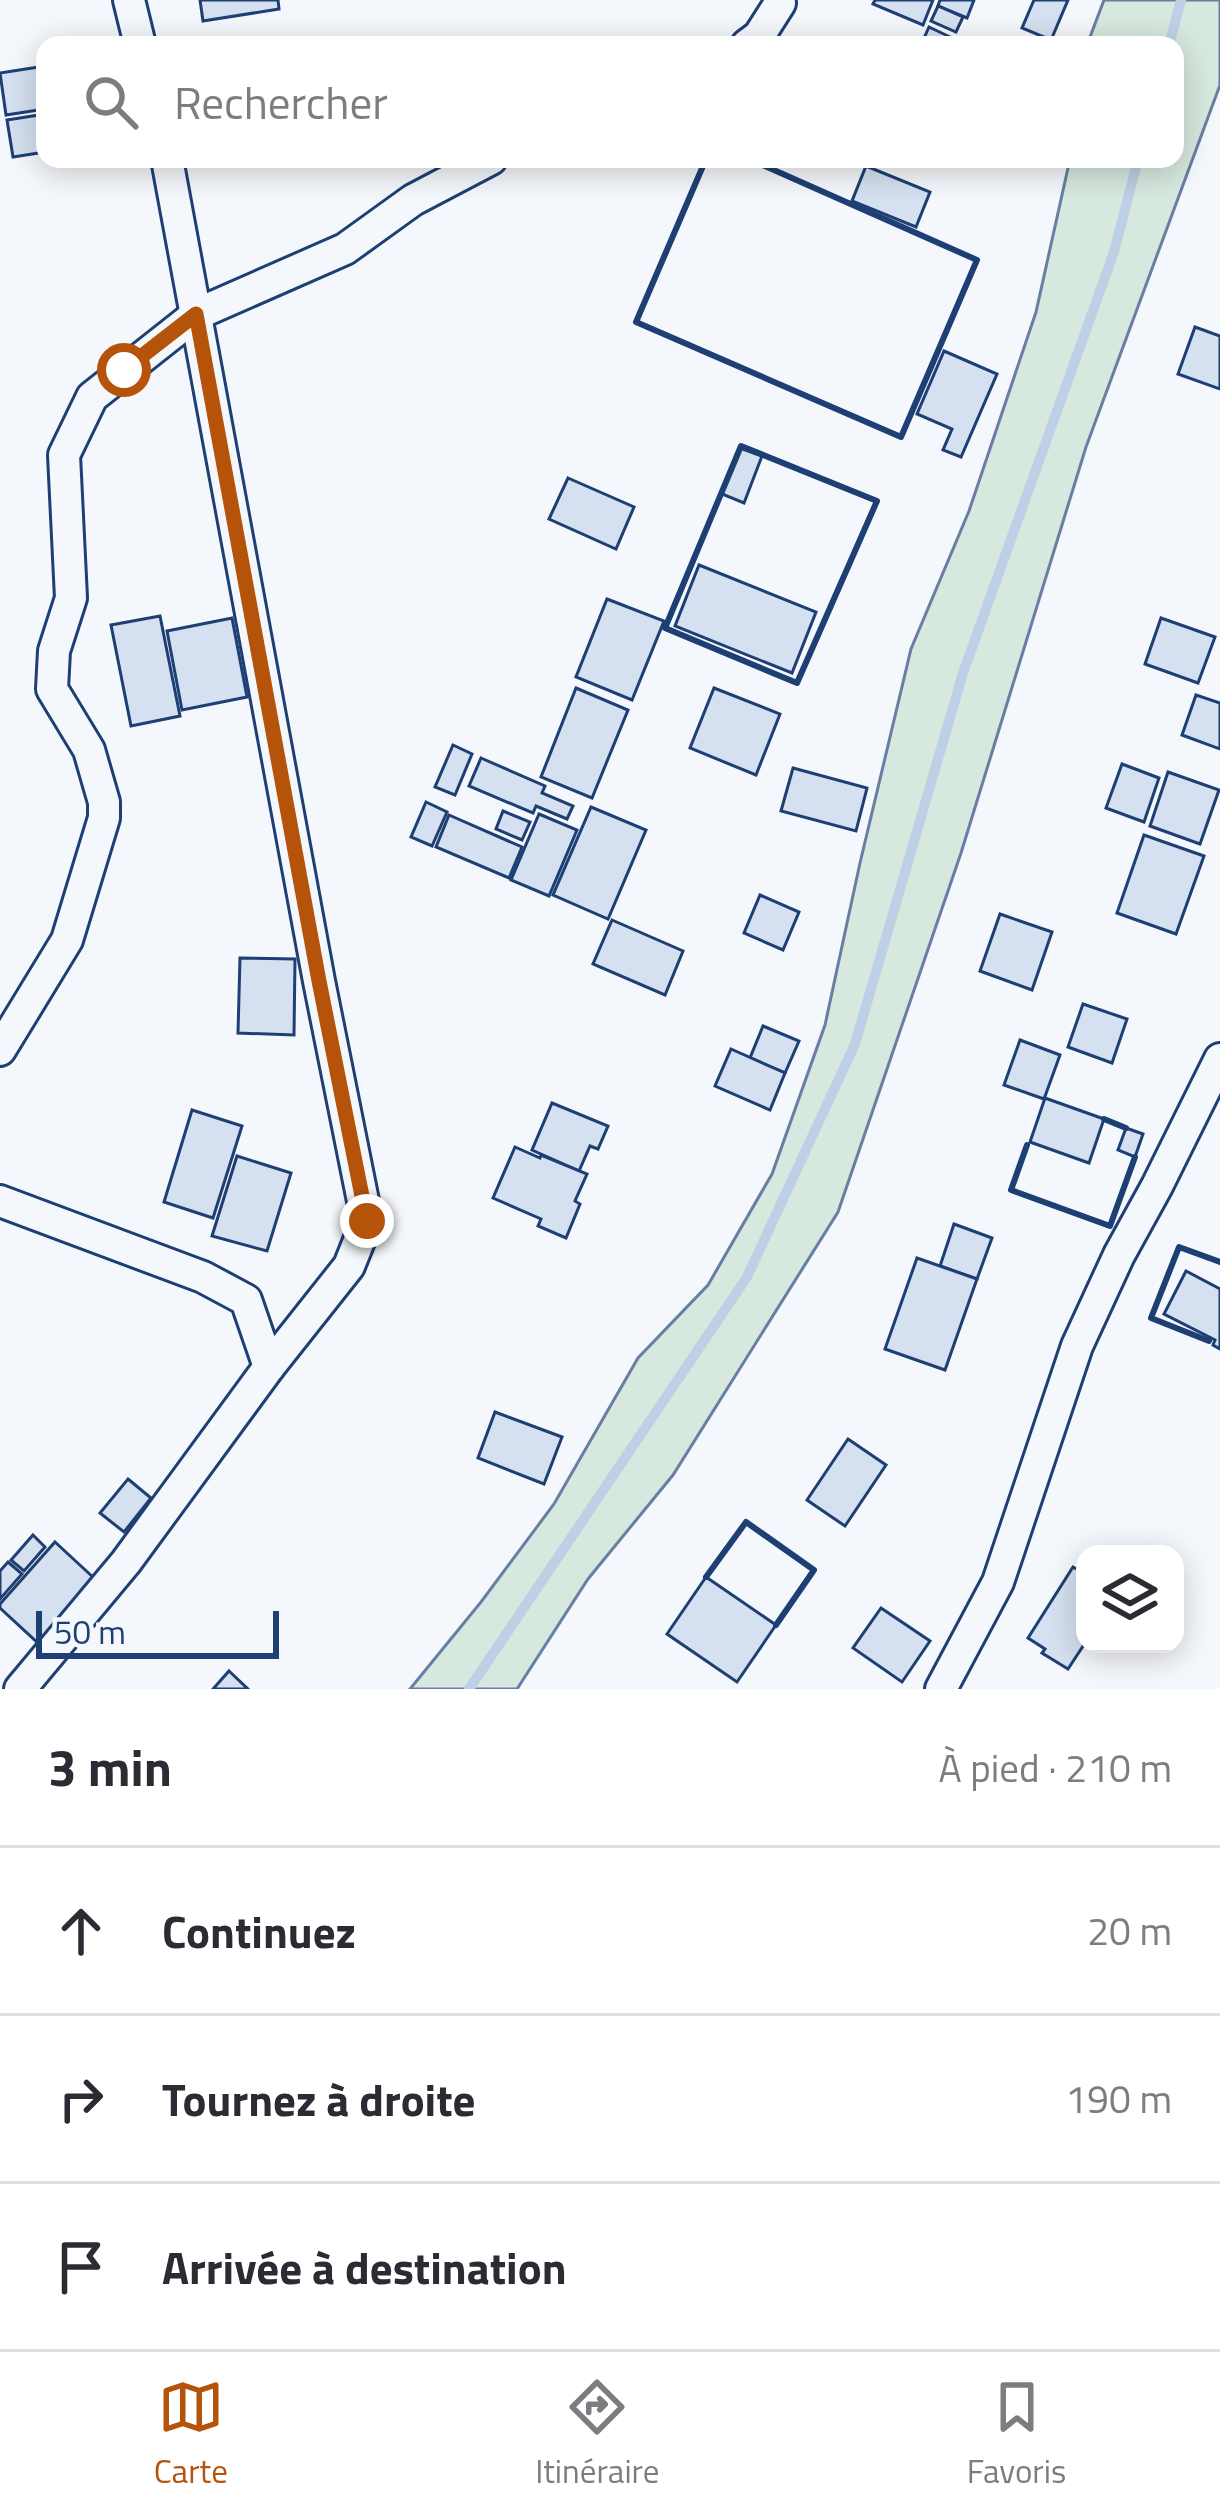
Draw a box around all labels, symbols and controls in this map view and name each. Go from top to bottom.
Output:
search box [36,36,1184,168]
text: Rechercher [174,68,388,136]
icon: search [78,69,144,135]
route start [97,343,151,397]
route end [340,1194,394,1248]
map controls [1076,1545,1184,1653]
button: layers [1076,1545,1184,1653]
scale bar [36,1605,279,1658]
text: 50 m [54,1607,126,1657]
text: 3 min [48,1728,172,1806]
text: À pied · 210 m [938,1738,1172,1797]
text: Continuez [162,1897,356,1965]
icon: ahead [48,1898,114,1964]
text: 20 m [1087,1901,1172,1960]
text: Tournez à droite [162,2065,476,2133]
icon: right [48,2066,114,2132]
text: 190 m [1065,2069,1172,2128]
text: Arrivée à destination [162,2233,567,2301]
icon: arrive [48,2234,114,2300]
tab: Carte [154,2374,228,2496]
tab: Itinéraire [535,2374,659,2496]
tab: Favoris [967,2374,1066,2496]

